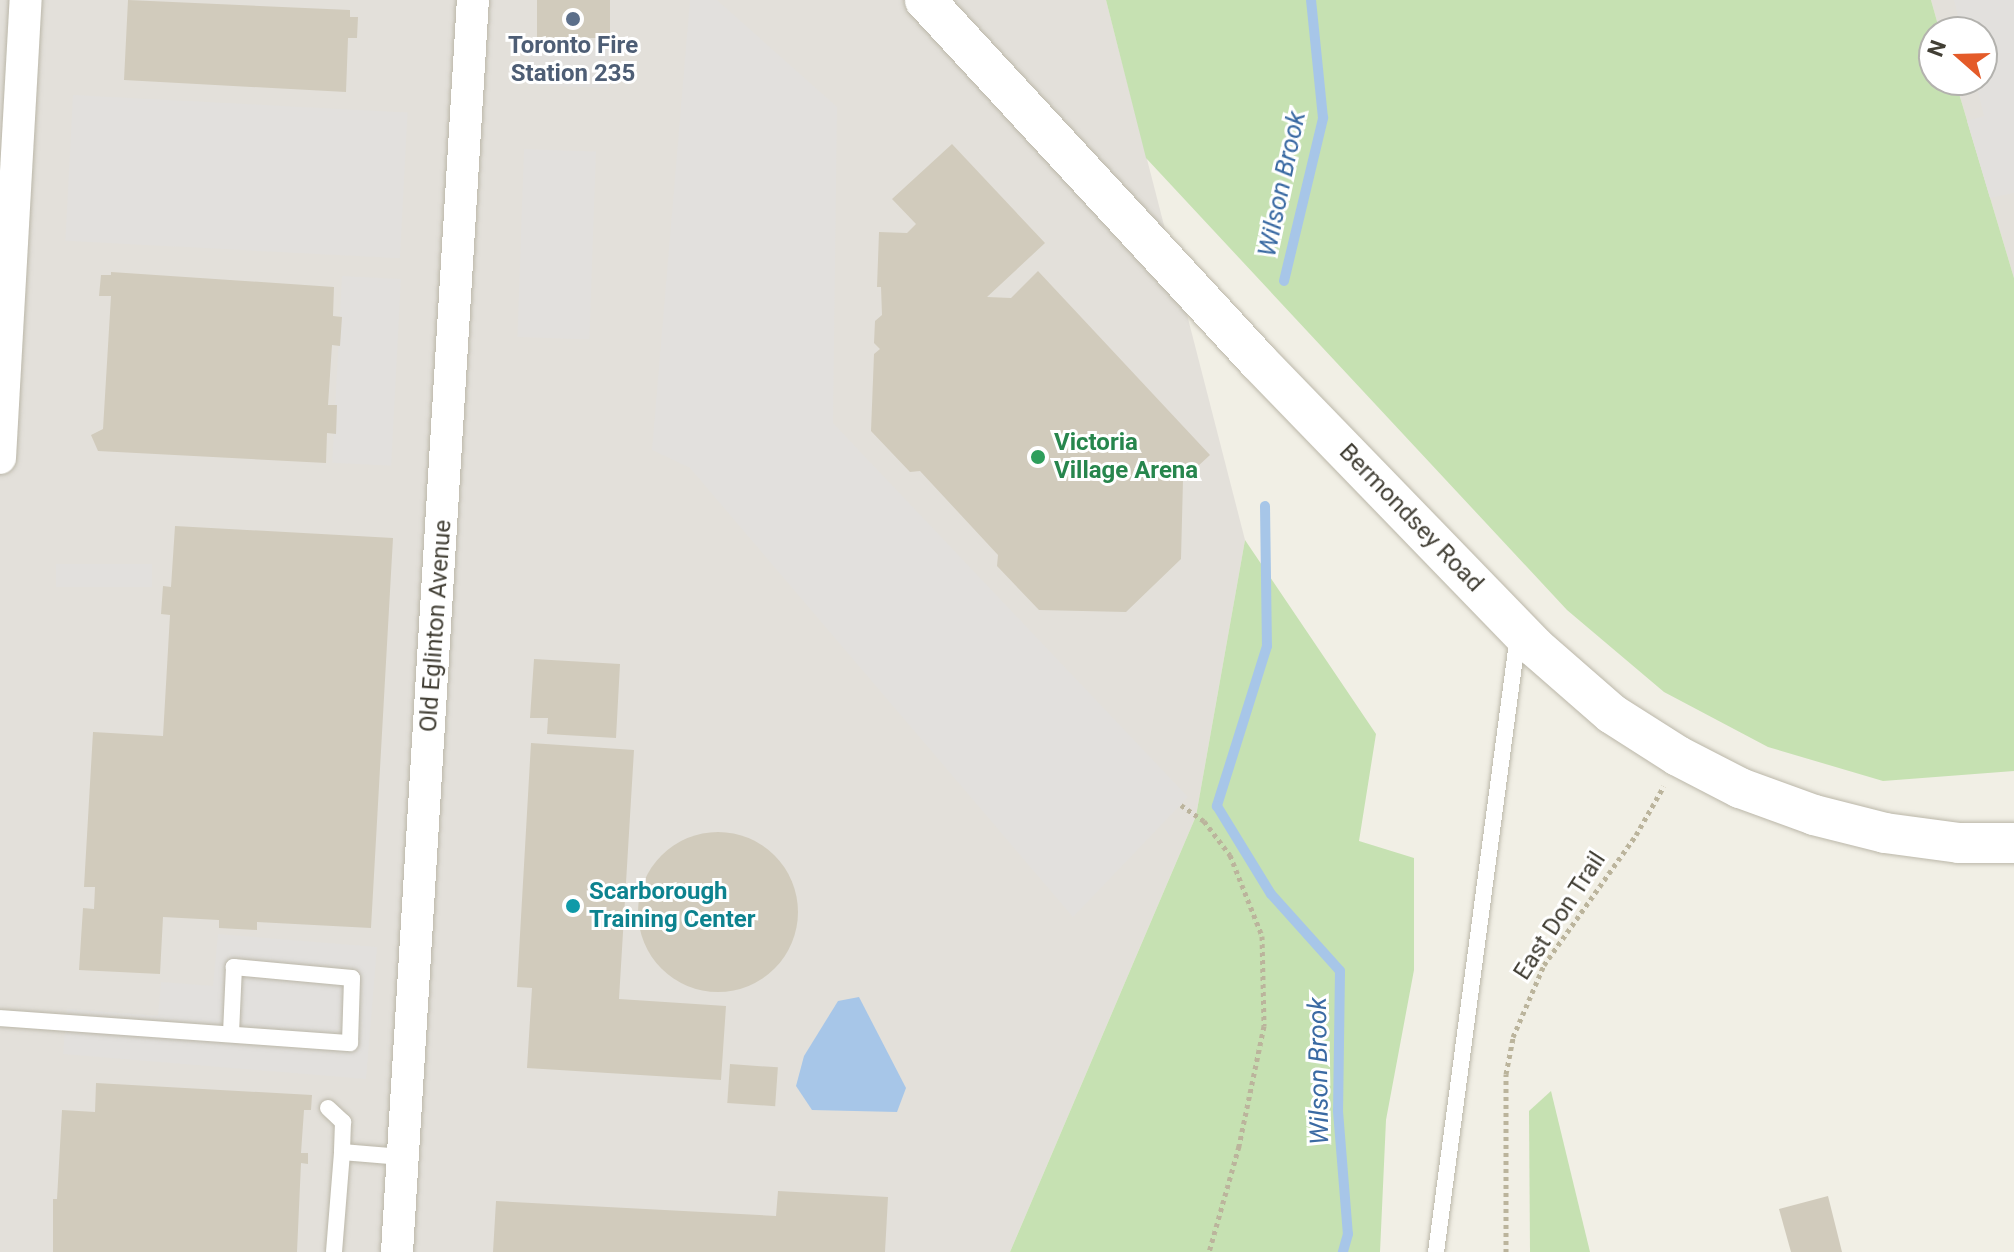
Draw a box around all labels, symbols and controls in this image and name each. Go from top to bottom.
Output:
marker: Toronto Fire Station 235 [564,10,582,28]
north arrow [1918,16,1998,96]
place label: Toronto Fire Station 235 [508,32,638,88]
text: N [1922,37,1951,60]
water label: Wilson Brook [1251,108,1313,260]
place label: Victoria Village Arena [1054,429,1198,485]
street label: Bermondsey Road [1333,438,1489,598]
marker: Victoria Village Arena [1029,448,1047,466]
street label: Old Eglinton Avenue [414,519,458,733]
street label: East Don Trail [1508,846,1612,986]
place label: Scarborough Training Center [589,878,756,934]
marker: Scarborough Training Center [564,897,582,915]
water label: Wilson Brook [1302,997,1336,1145]

